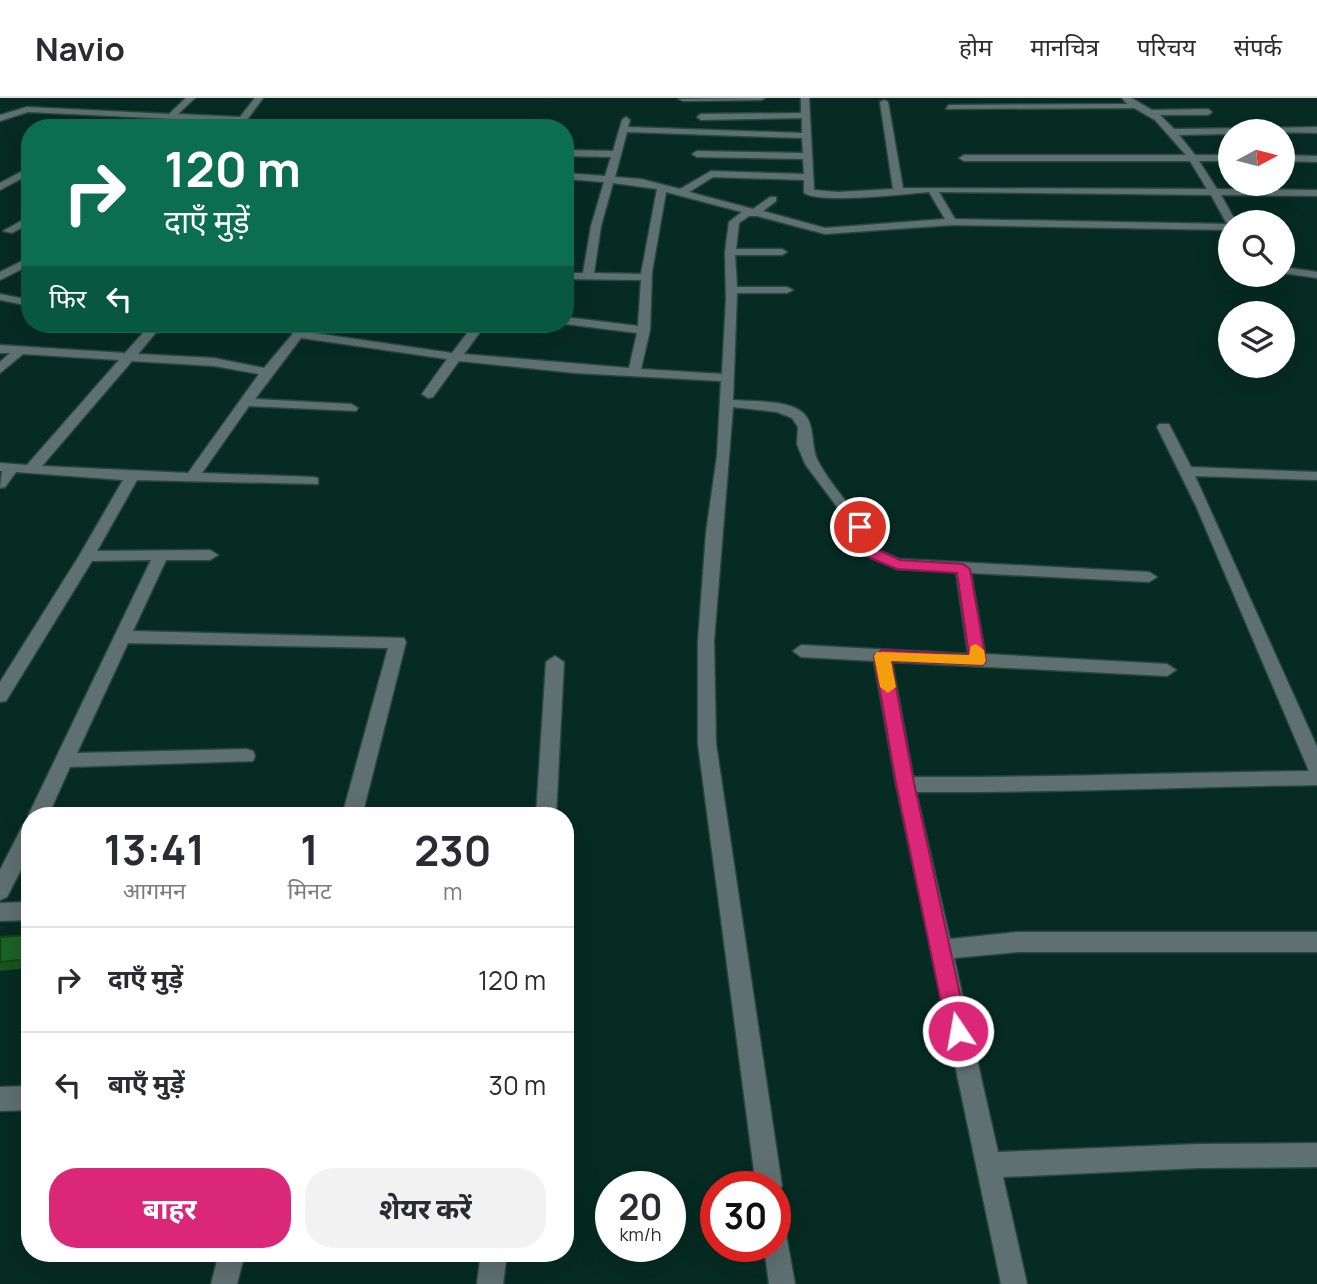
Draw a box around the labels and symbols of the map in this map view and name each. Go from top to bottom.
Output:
north arrow [1218,119,1295,196]
pin [830,497,890,557]
position arrow [921,994,995,1068]
speed limit sign: 30 [700,1171,791,1262]

